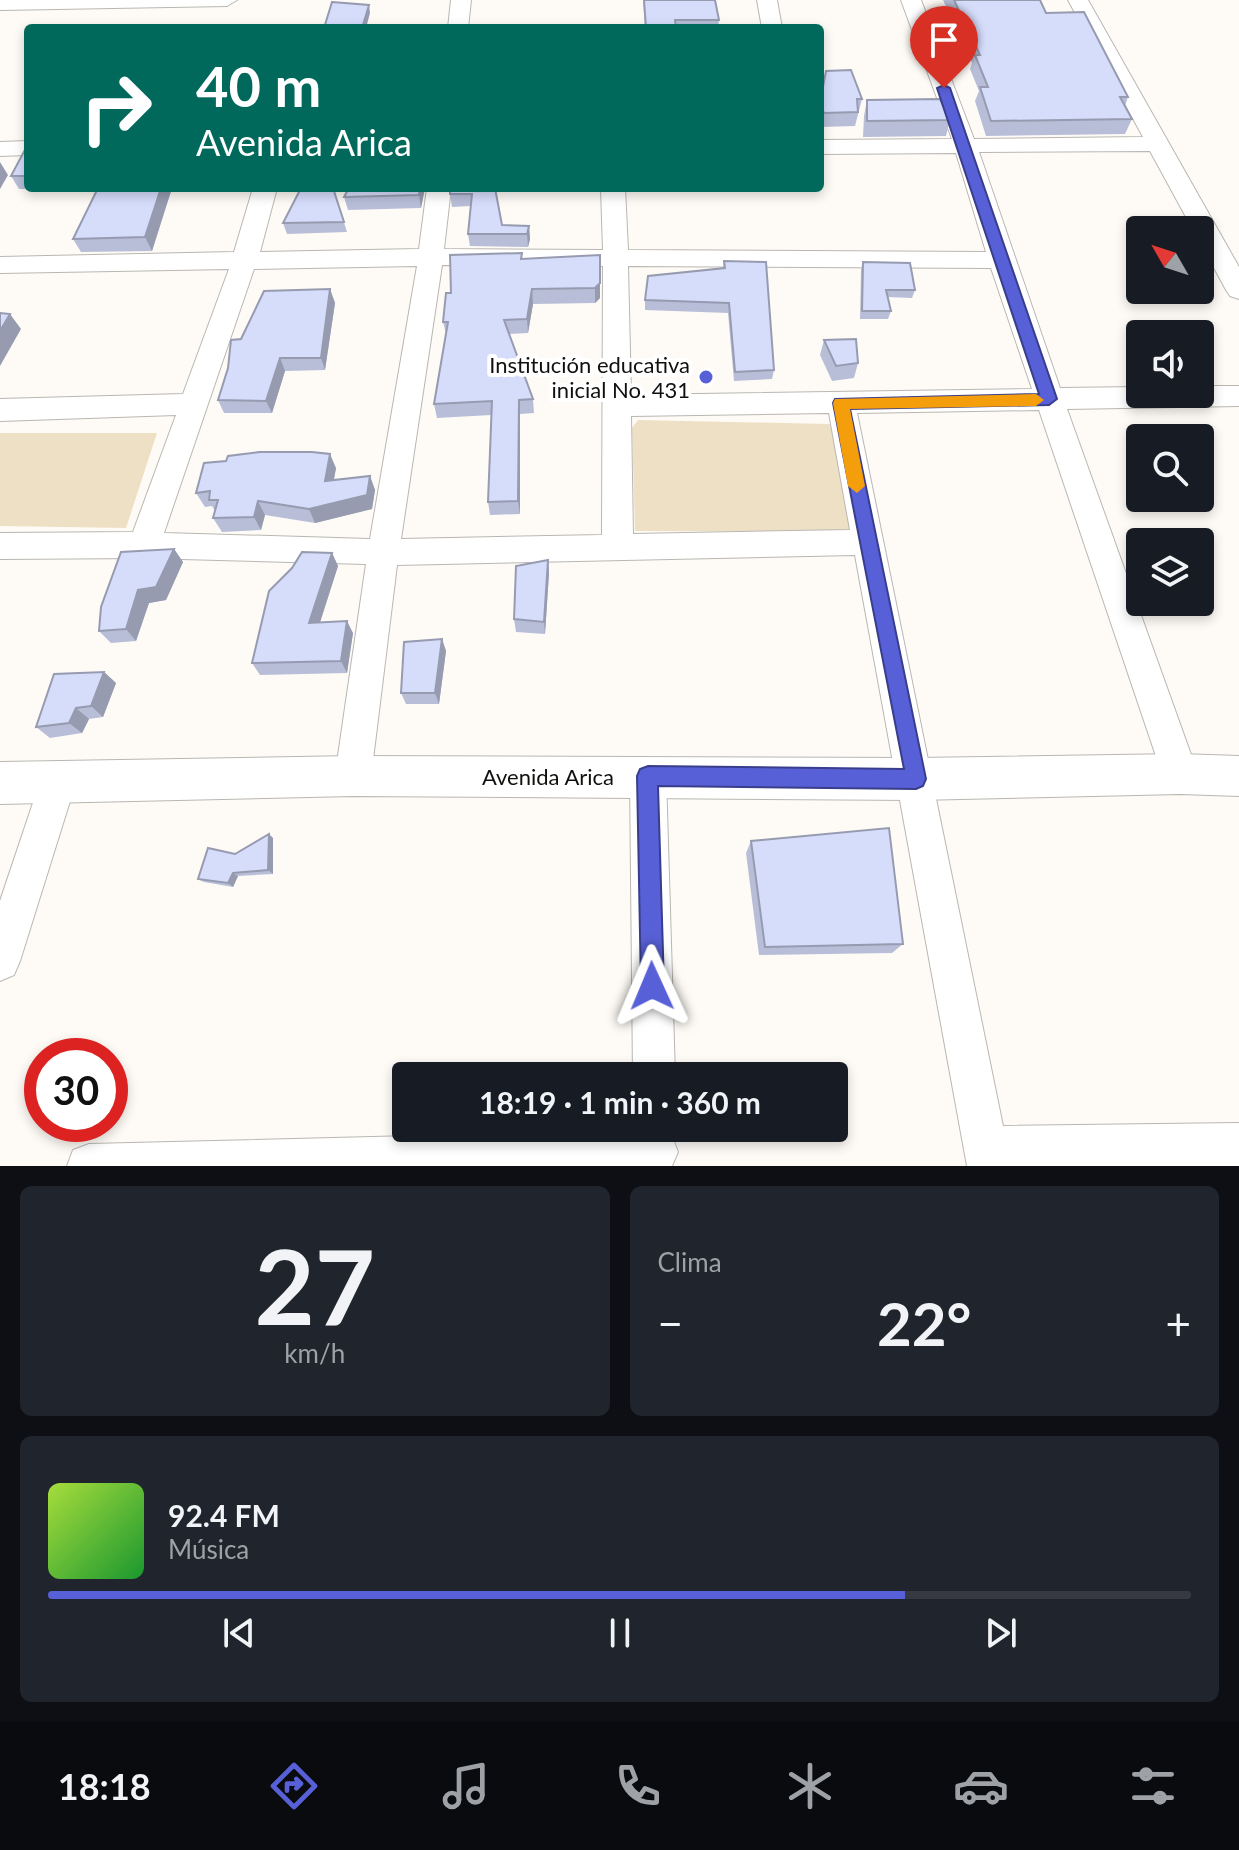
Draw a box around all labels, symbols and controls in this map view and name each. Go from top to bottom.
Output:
pin [910,6,978,88]
icon: arrive [922,18,966,62]
text: 40 m [196,52,321,119]
icon: right [64,56,168,160]
text: Avenida Arica [196,120,412,164]
north arrow [1126,216,1214,304]
map controls [1126,216,1214,616]
button: sound [1126,320,1214,408]
place label: Institución educativa inicial No. 431 [489,351,690,403]
marker: Institución educativa inicial No. 431 [697,368,715,386]
button: search [1126,424,1214,512]
button: layers [1126,528,1214,616]
street label: Avenida Arica [482,763,614,790]
position arrow [610,944,694,1028]
speed limit sign: 30 [24,1038,128,1142]
text: 18:19 · 1 min · 360 m [479,1084,761,1120]
text: 27 [254,1222,375,1347]
text: Clima [658,1246,722,1278]
text: 22° [877,1287,972,1359]
text: − [658,1297,683,1349]
text: + [1165,1297,1191,1349]
text: km/h [284,1337,345,1369]
text: 92.4 FM [168,1497,280,1533]
text: Música [168,1533,249,1565]
icon: previous [217,1611,261,1655]
icon: pause [598,1611,642,1655]
icon: next [979,1611,1023,1655]
icon: directions [266,1758,322,1814]
icon: music [438,1758,494,1814]
icon: phone [610,1758,666,1814]
icon: climate [782,1758,838,1814]
icon: car [953,1758,1009,1814]
icon: filters [1125,1758,1181,1814]
text: 18:18 [58,1764,151,1808]

